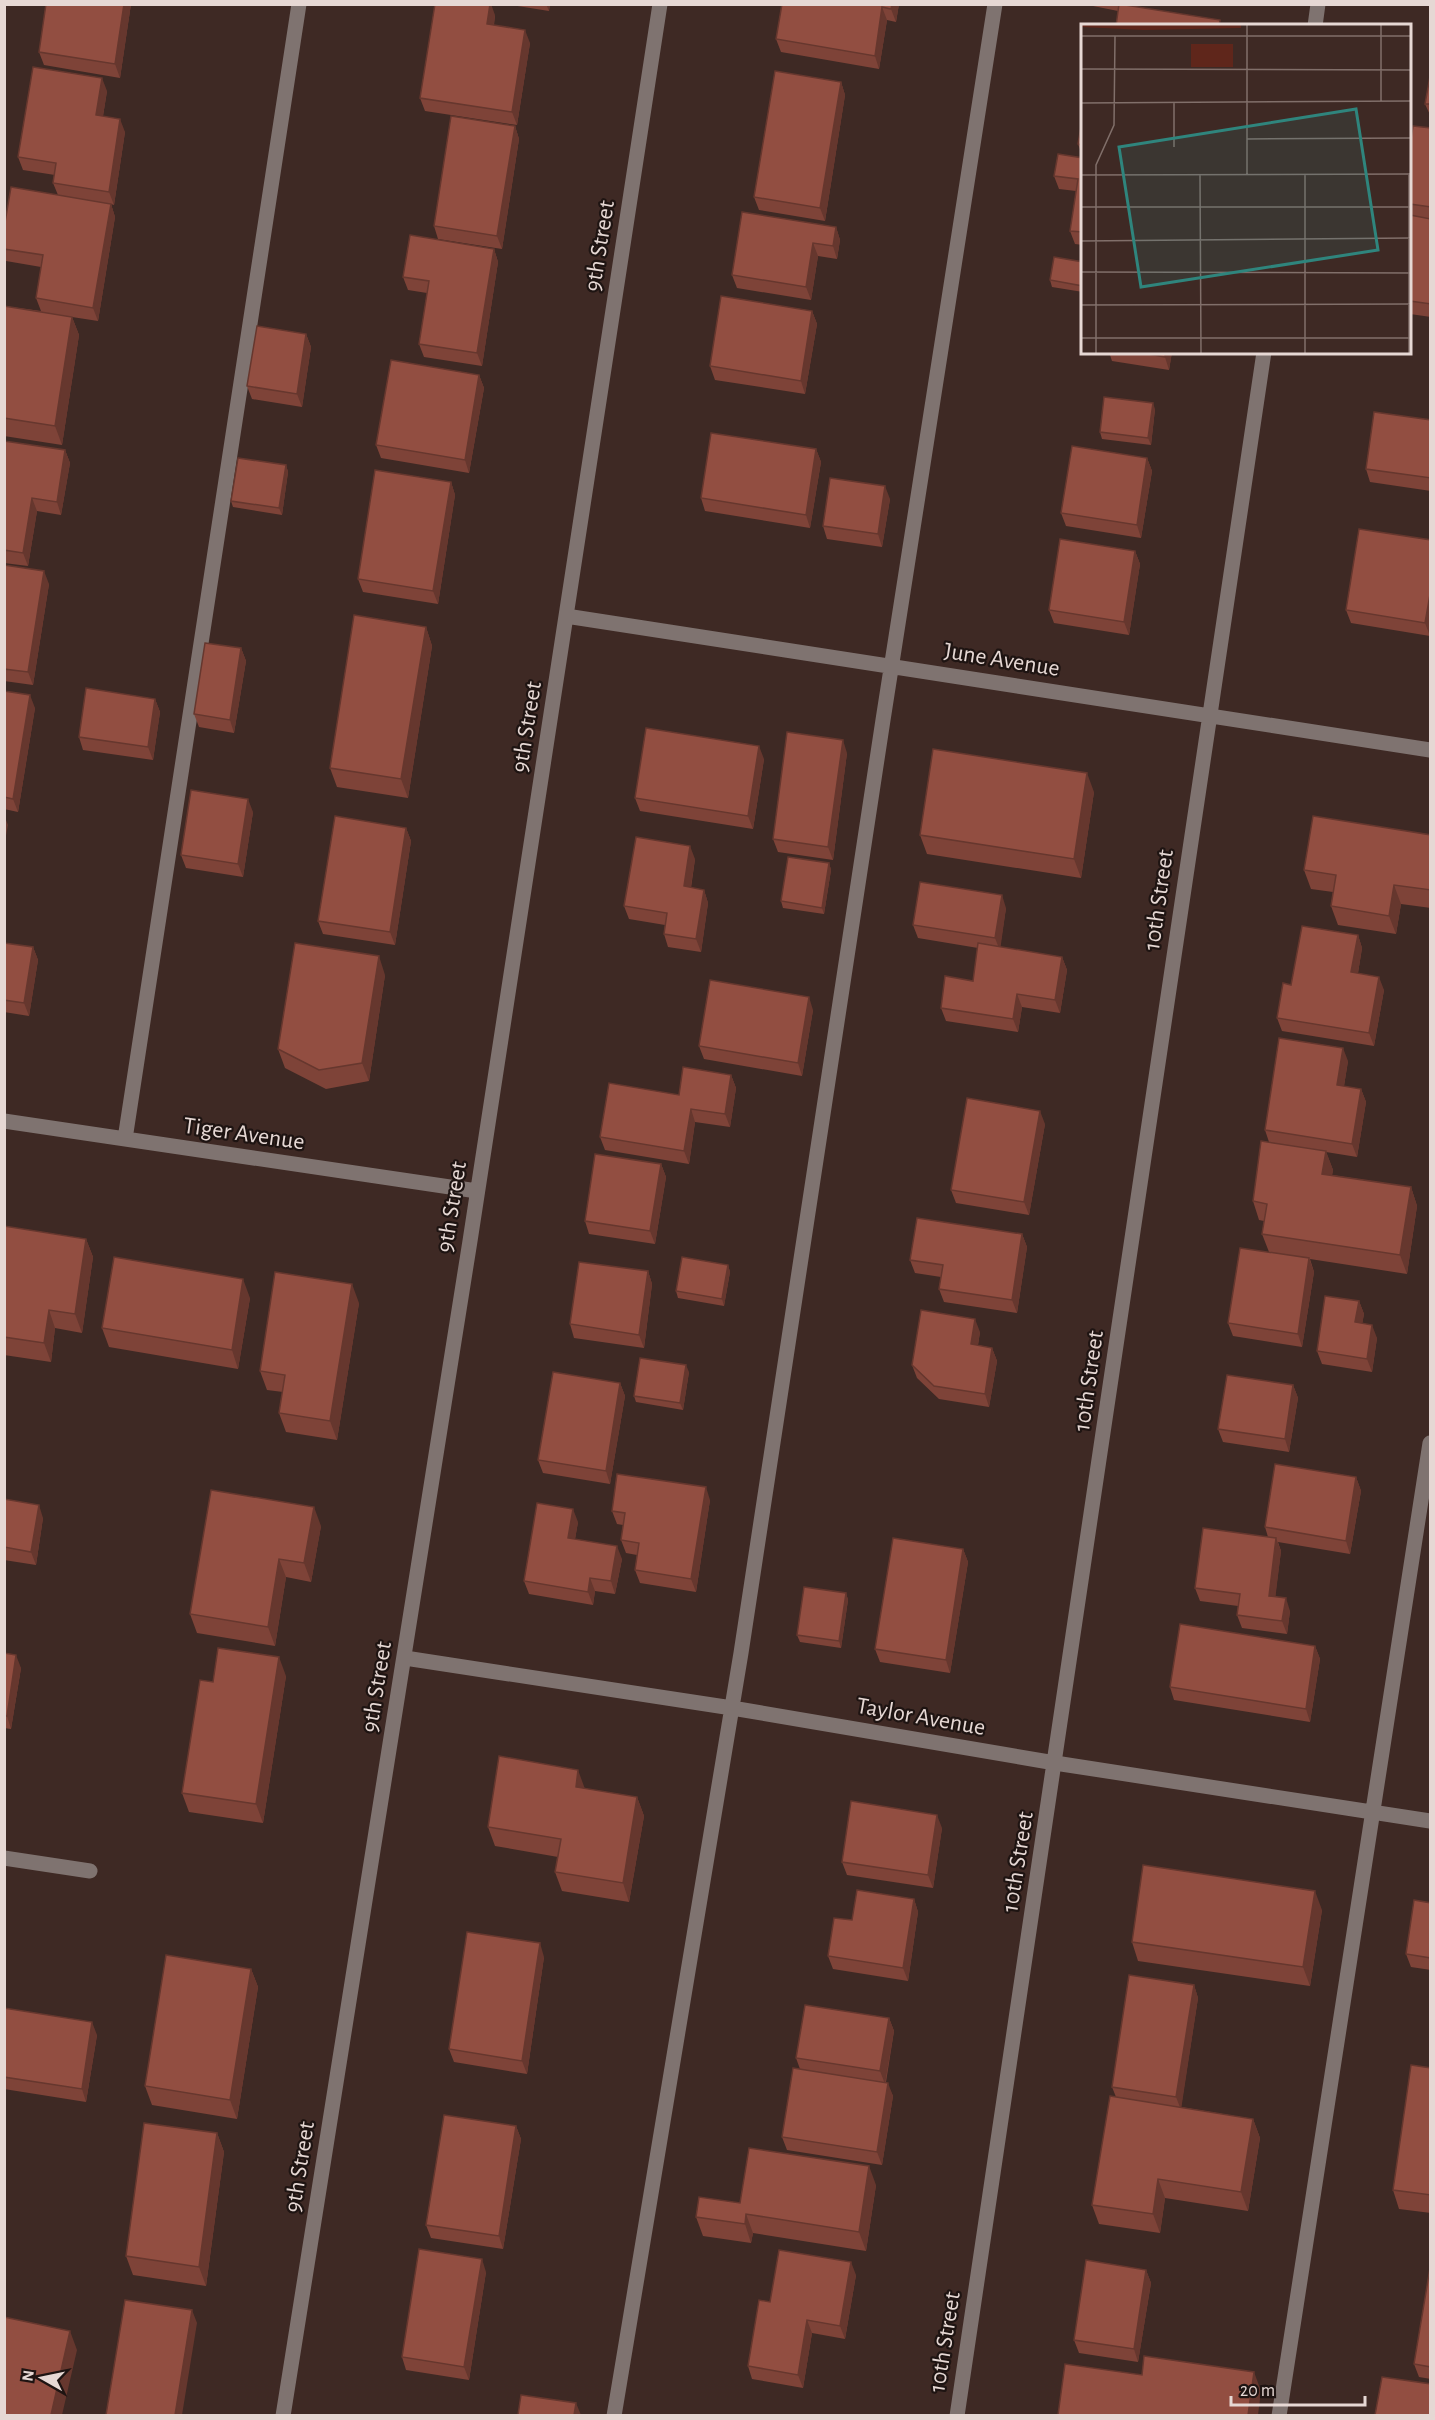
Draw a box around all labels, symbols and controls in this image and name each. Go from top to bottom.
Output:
inset map [1081,24,1411,354]
street label: 9th Street [581,198,619,293]
street label: June Avenue [943,639,1061,681]
street label: 9th Street [508,679,546,774]
street label: 10th Street [1140,848,1178,952]
street label: Tiger Avenue [182,1114,306,1154]
street label: 9th Street [433,1159,471,1254]
street label: 10th Street [1070,1329,1108,1433]
street label: 9th Street [358,1639,396,1734]
street label: Taylor Avenue [855,1694,987,1740]
street label: 10th Street [998,1810,1038,1914]
street label: 9th Street [281,2119,319,2214]
street label: 10th Street [925,2290,965,2394]
north arrow [12,2348,72,2408]
text: N [19,2369,37,2383]
scale bar [1231,2369,1364,2407]
text: 20 m [1240,2382,1275,2400]

